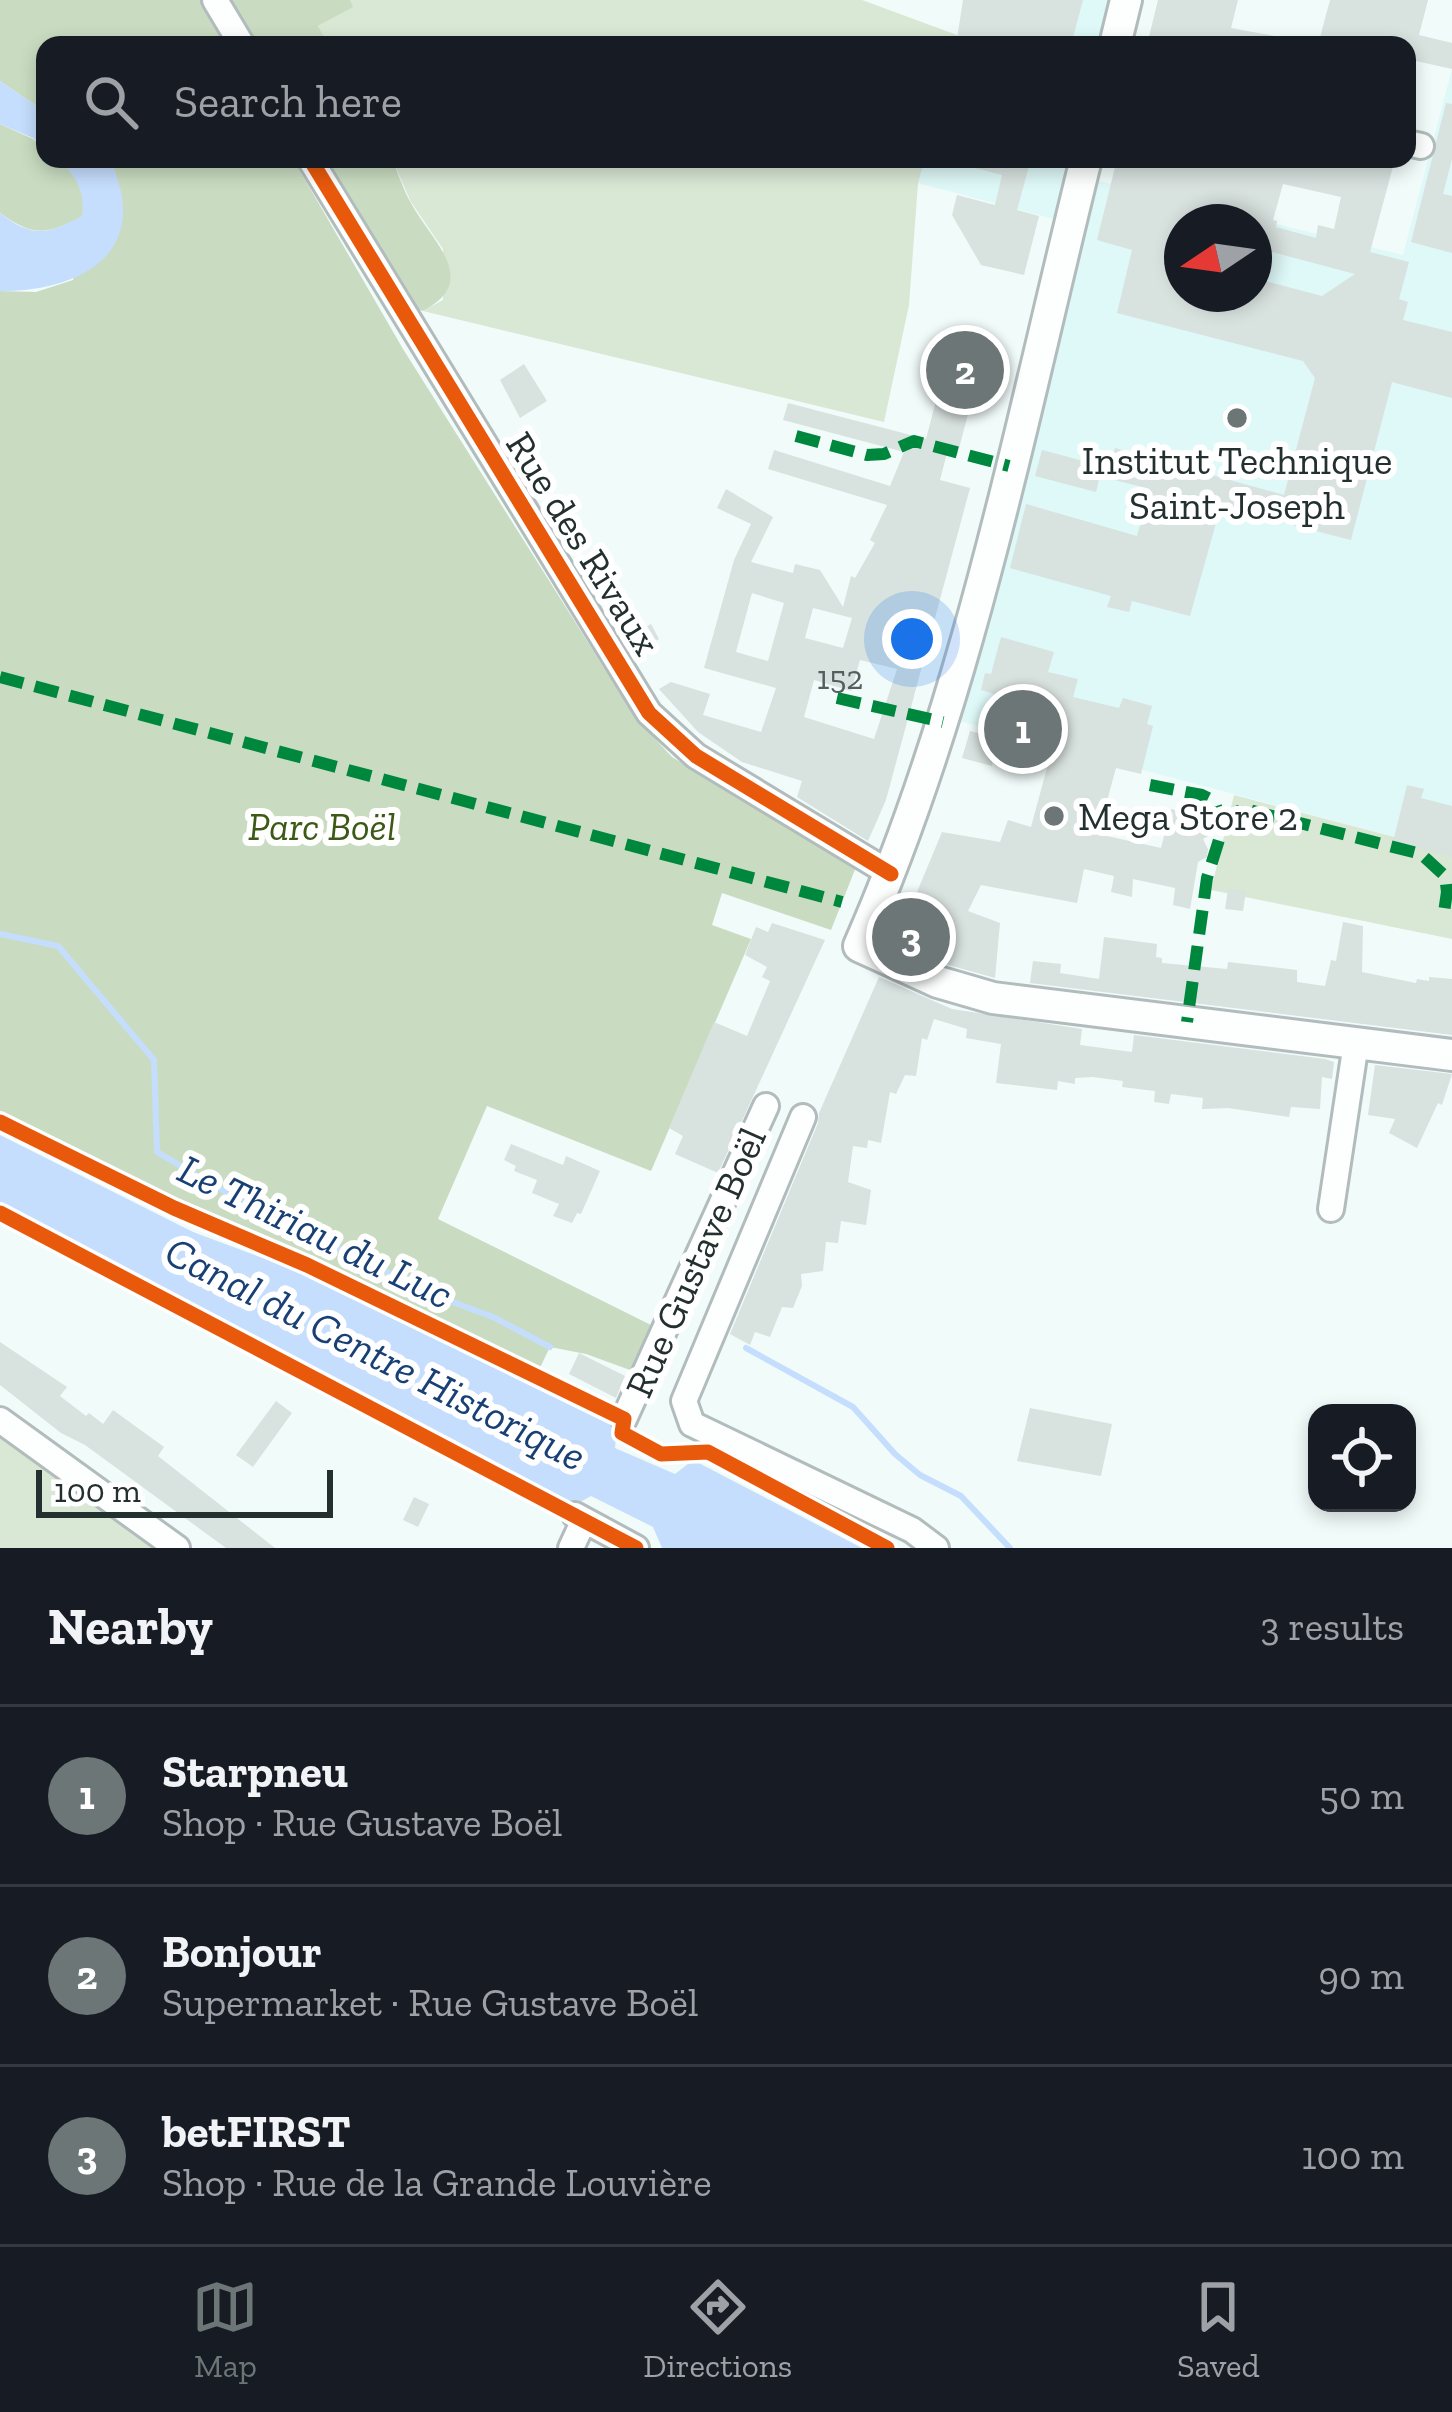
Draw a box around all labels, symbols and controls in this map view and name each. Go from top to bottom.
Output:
search box [36,36,1416,168]
icon: search [78,69,144,135]
text: Search here [174,75,402,129]
north arrow [1164,204,1272,312]
pin: 2 [926,325,1004,415]
marker: Institut Technique Saint-Joseph [1224,405,1250,431]
street label: Rue des Rivaux [496,423,671,663]
place label: Institut Technique Saint-Joseph [1082,437,1392,529]
your location [882,609,942,669]
house number: 152 [817,658,863,697]
pin: 1 [984,684,1062,774]
place label: Mega Store 2 [1078,793,1298,840]
park label: Parc Boël [248,803,396,850]
marker: Mega Store 2 [1041,803,1067,829]
pin: 3 [872,892,950,982]
street label: Rue Gustave Boël [615,1120,776,1404]
water label: Le Thiriau du Luc [170,1143,461,1320]
water label: Canal du Centre Historique [157,1225,595,1482]
map controls [1308,1404,1416,1512]
button: locate [1308,1404,1416,1512]
scale bar [36,1464,333,1517]
text: 100 m [54,1471,141,1510]
text: Nearby [48,1596,213,1657]
text: 3 results [1260,1603,1404,1650]
text: Starpneu [162,1745,348,1799]
text: 1 [79,1772,95,1819]
text: 50 m [1319,1772,1404,1819]
text: Shop · Rue Gustave Boël [162,1799,563,1846]
text: Bonjour [162,1925,322,1979]
text: 2 [77,1952,97,1999]
text: 90 m [1318,1952,1404,1999]
text: Supermarket · Rue Gustave Boël [162,1979,698,2026]
text: betFIRST [162,2105,351,2159]
text: 3 [77,2132,97,2179]
text: 100 m [1302,2132,1404,2179]
text: Shop · Rue de la Grande Louvière [162,2159,712,2206]
tab: Map [192,2274,258,2385]
tab: Directions [643,2274,792,2385]
tab: Saved [1177,2274,1260,2385]

